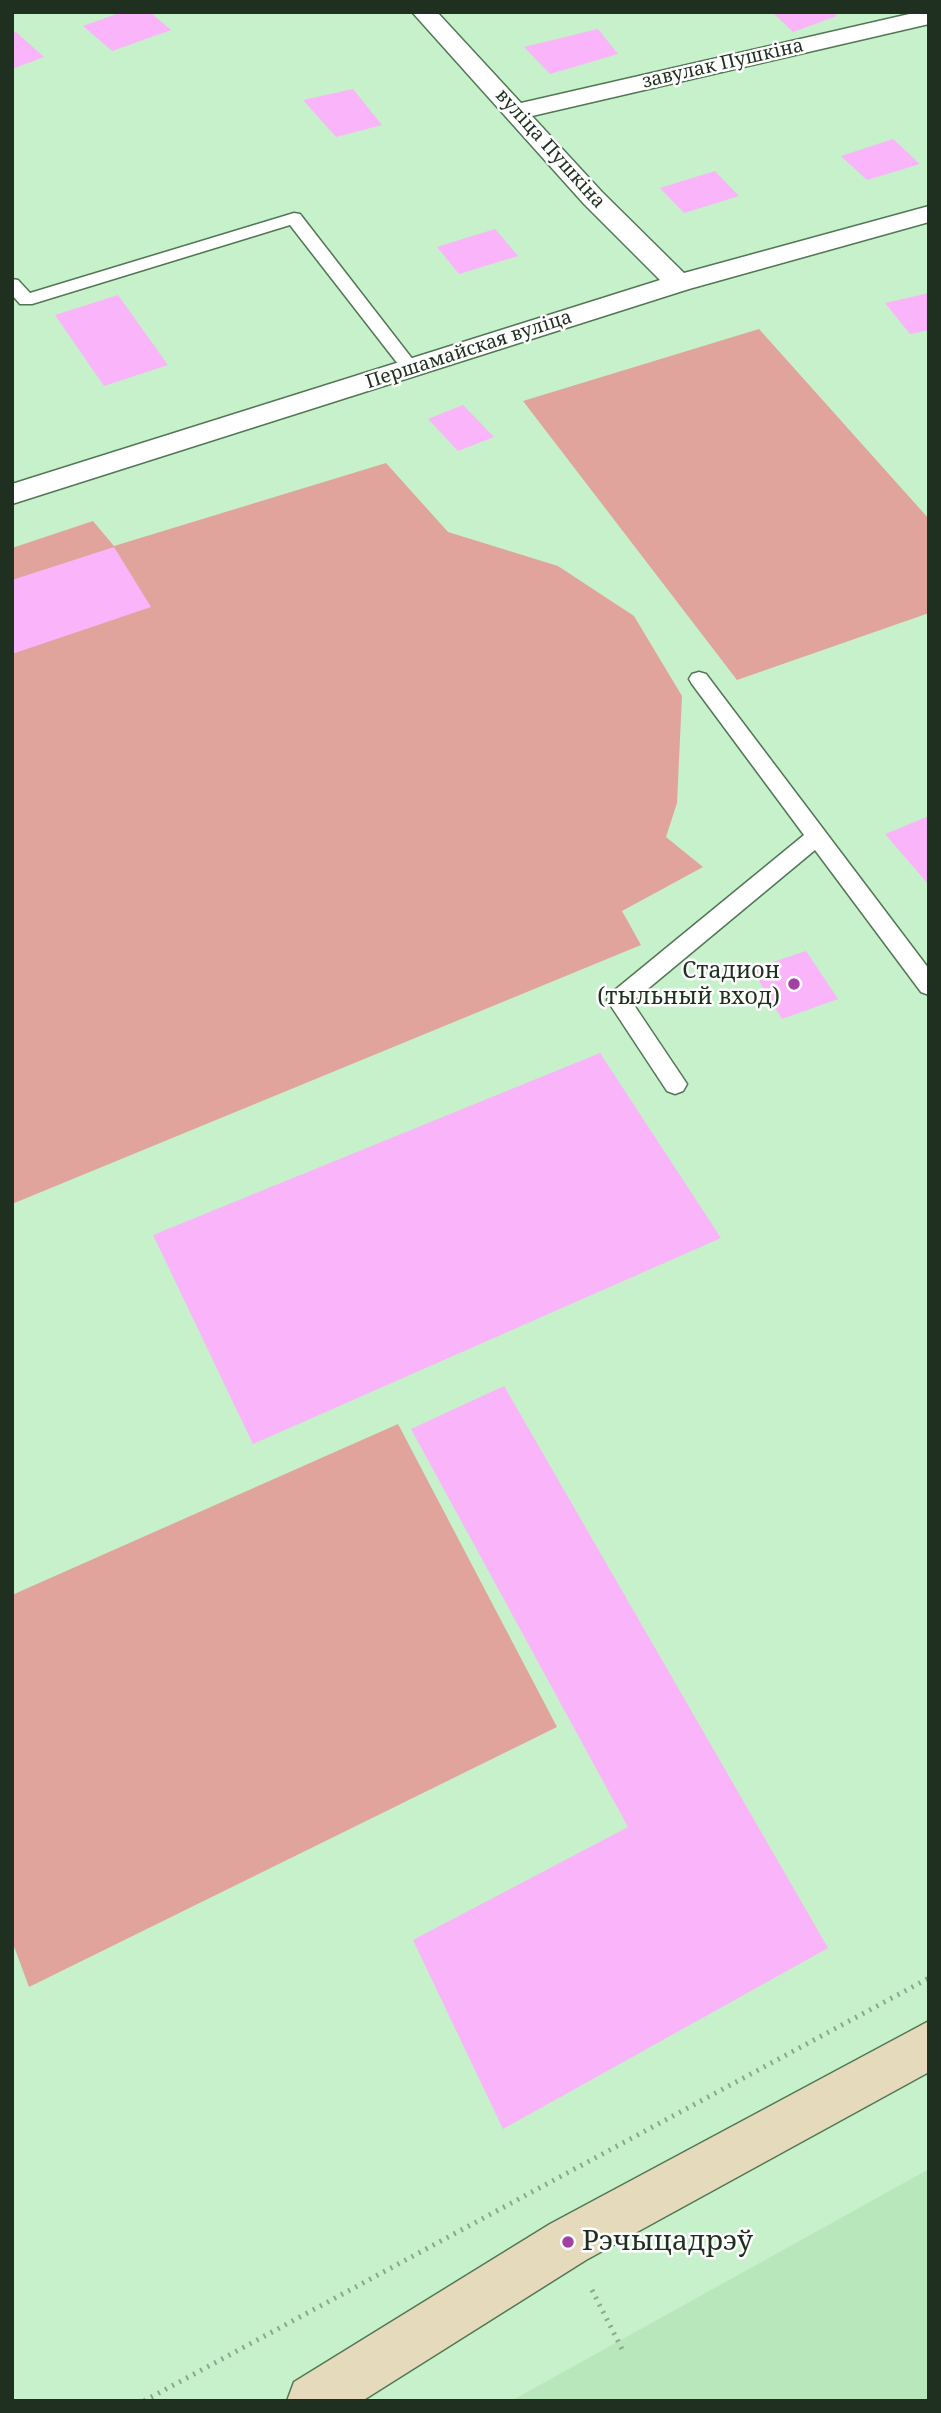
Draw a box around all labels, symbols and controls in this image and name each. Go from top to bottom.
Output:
street label: завулак Пушкіна [640,34,806,94]
street label: вуліца Пушкіна [490,85,610,213]
street label: Першамайская вуліца [363,306,575,394]
place label: Стадион (тыльный вход) [597,957,780,1011]
marker: Стадион (тыльный вход) [786,976,802,992]
place label: Рэчыцадрэў [582,2225,753,2259]
marker: Рэчыцадрэў [560,2234,576,2250]

